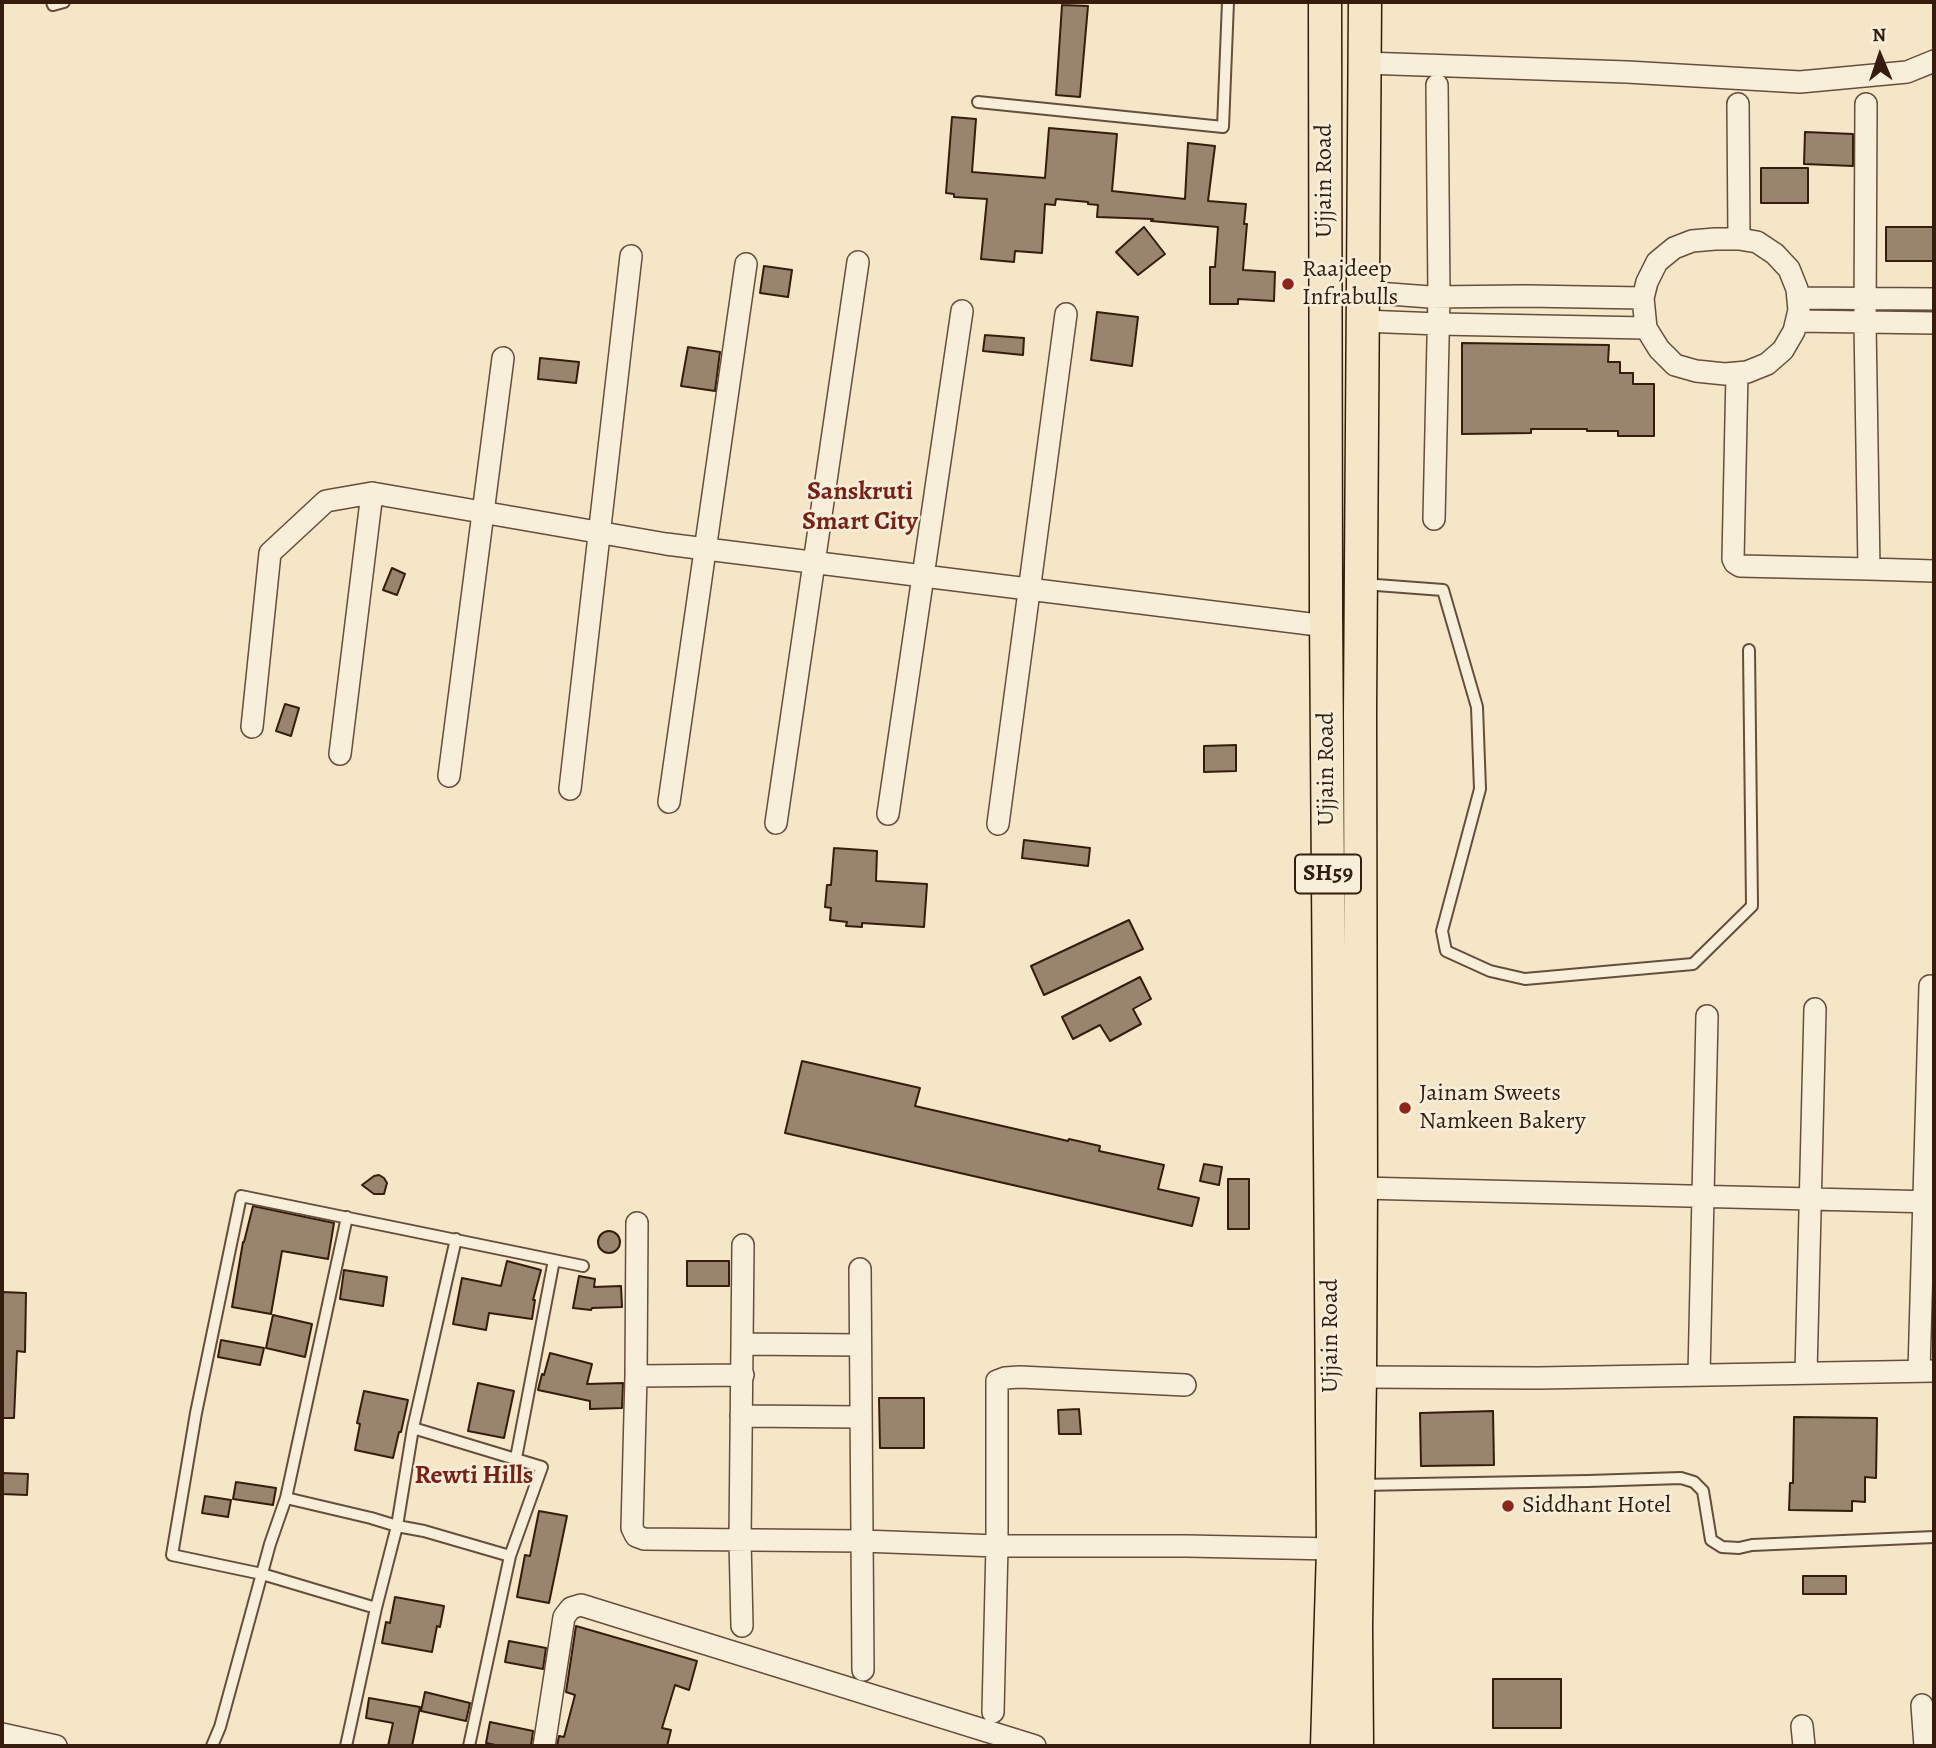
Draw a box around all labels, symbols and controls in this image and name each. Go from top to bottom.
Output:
north arrow [1845,21,1915,91]
text: N [1872,22,1887,48]
street label: Ujjain Road [1311,124,1339,238]
place label: Raajdeep Infrabulls [1302,256,1398,312]
marker: Raajdeep Infrabulls [1280,276,1296,292]
district label: Sanskruti Smart City [802,477,918,538]
street label: Ujjain Road [1313,712,1341,826]
road number: SH59 [1295,854,1361,894]
place label: Jainam Sweets Namkeen Bakery [1419,1080,1586,1136]
marker: Jainam Sweets Namkeen Bakery [1397,1100,1413,1116]
street label: Ujjain Road [1317,1279,1345,1393]
district label: Rewti Hills [415,1461,533,1493]
place label: Siddhant Hotel [1522,1492,1671,1520]
marker: Siddhant Hotel [1500,1498,1516,1514]

